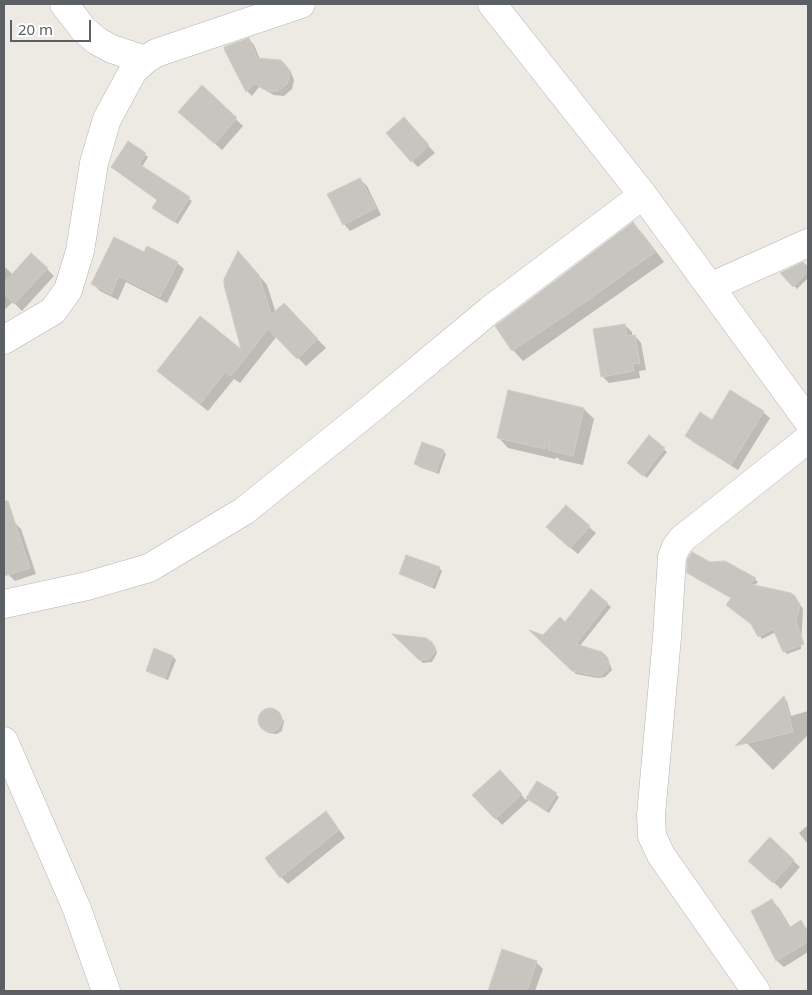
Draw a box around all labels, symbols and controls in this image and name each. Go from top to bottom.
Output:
scale bar [12,10,94,42]
text: 20 m [18,19,53,39]

